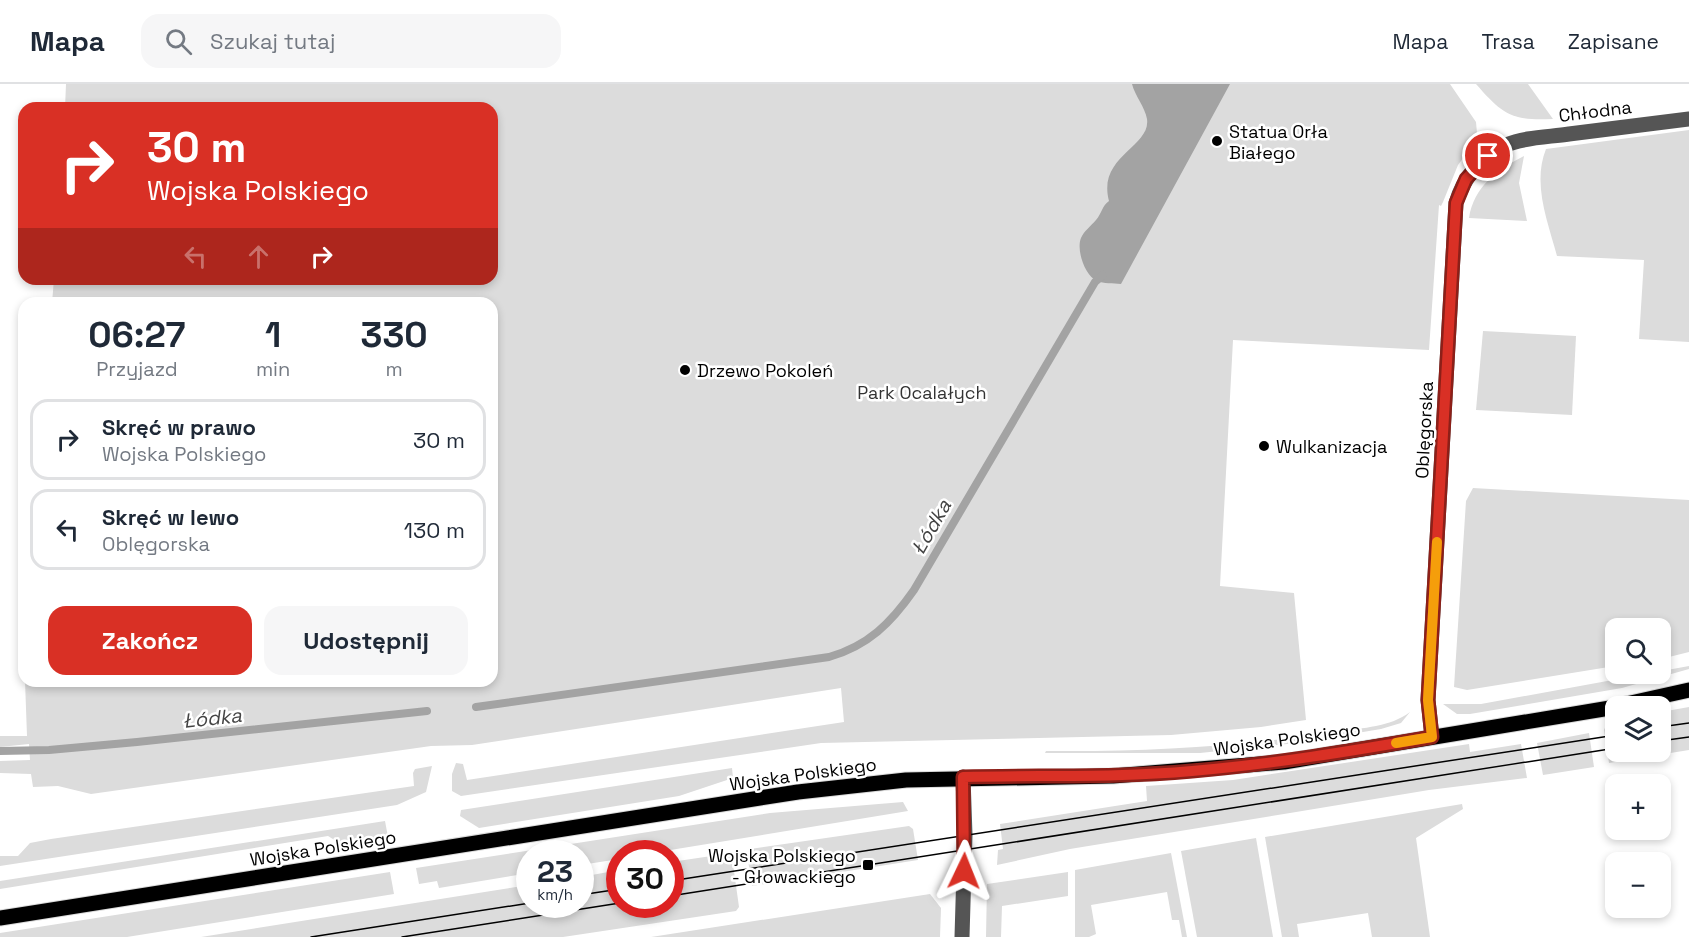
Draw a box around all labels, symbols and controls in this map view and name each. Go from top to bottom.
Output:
search box [141,14,561,68]
text: Mapa [30,23,105,59]
icon: search [162,25,195,58]
text: Szukaj tutaj [210,27,335,55]
text: Mapa [1393,28,1448,55]
text: Trasa [1481,28,1535,55]
text: Zapisane [1568,28,1659,55]
street label: Chłodna [1557,95,1633,127]
place label: Statua Orła Białego [1229,120,1328,164]
text: 30 m [147,121,246,174]
icon: right [48,126,126,204]
pin [1462,130,1513,181]
marker: Statua Orła Białego [1210,134,1224,148]
icon: arrive [1471,139,1504,172]
text: Wojska Polskiego [147,173,369,208]
icon: left [179,240,212,273]
icon: ahead [242,240,275,273]
icon: right [305,240,338,273]
text: 06:27 [88,312,186,358]
text: 1 [265,312,281,358]
text: 330 [361,312,428,358]
text: Przyjazd [96,356,178,382]
text: min [256,356,290,382]
text: m [386,356,403,382]
place label: Drzewo Pokoleń [697,359,833,382]
marker: Drzewo Pokoleń [678,363,692,377]
park label: Park Ocalałych [857,381,987,404]
street label: Oblęgorska [1410,381,1438,479]
text: Skręć w prawo [102,413,256,441]
icon: right [51,423,84,456]
text: 30 m [413,426,465,454]
place label: Wulkanizacja [1276,435,1387,458]
marker: Wulkanizacja [1257,439,1271,453]
text: Wojska Polskiego [102,441,266,467]
water label: Łódka [905,494,957,559]
text: Skręć w lewo [102,503,239,531]
icon: left [51,513,84,546]
text: 130 m [404,516,465,544]
text: Oblęgorska [102,531,210,557]
button: Zakończ [48,606,252,675]
button: Udostępnij [264,606,468,675]
map controls [1605,618,1671,918]
button: search [1605,618,1671,684]
button: layers [1605,696,1671,762]
water label: Łódka [181,702,243,734]
street label: Wojska Polskiego [1212,717,1362,761]
street label: Wojska Polskiego [728,752,878,796]
button: + [1605,774,1671,840]
street label: Wojska Polskiego [248,825,398,871]
position arrow [932,839,996,903]
speed limit sign: 30 [606,840,684,918]
place label: Wojska Polskiego - Głowackiego [708,844,856,888]
text: 23 [537,852,573,891]
button: − [1605,852,1671,918]
marker: Wojska Polskiego - Głowackiego [861,858,875,872]
text: km/h [537,885,573,904]

